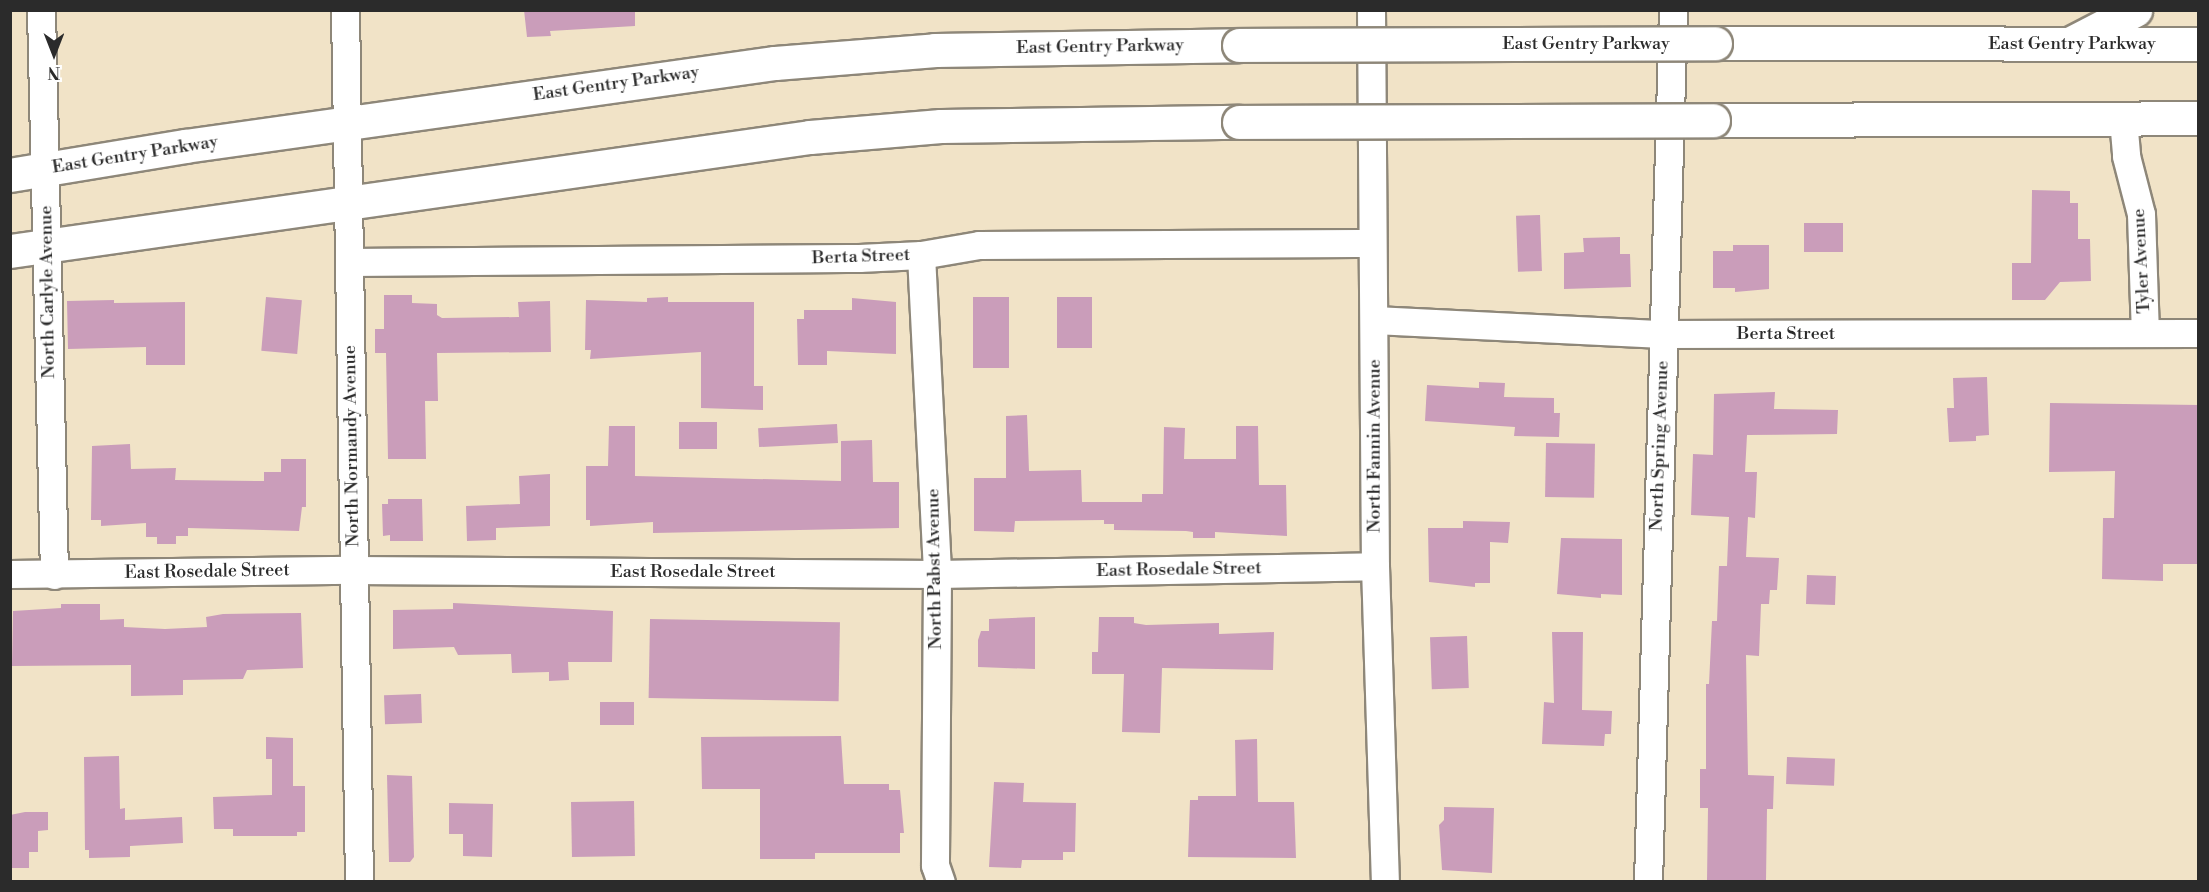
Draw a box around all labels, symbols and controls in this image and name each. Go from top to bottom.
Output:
north arrow [24,24,84,84]
street label: East Gentry Parkway [1502,33,1670,55]
street label: East Gentry Parkway [1988,33,2156,55]
street label: East Gentry Parkway [1016,35,1184,59]
text: N [48,62,60,82]
street label: East Gentry Parkway [531,62,701,106]
street label: East Gentry Parkway [51,131,219,179]
street label: North Carlyle Avenue [36,205,60,379]
street label: Tyler Avenue [2128,208,2156,314]
street label: Berta Street [811,244,911,270]
street label: Berta Street [1737,323,1835,345]
street label: North Normandy Avenue [339,345,365,547]
street label: North Fannin Avenue [1364,359,1386,533]
street label: North Spring Avenue [1646,360,1674,532]
street label: North Pabst Avenue [923,488,947,650]
street label: East Rosedale Street [1096,558,1262,582]
street label: East Rosedale Street [124,560,290,584]
street label: East Rosedale Street [610,561,776,583]

